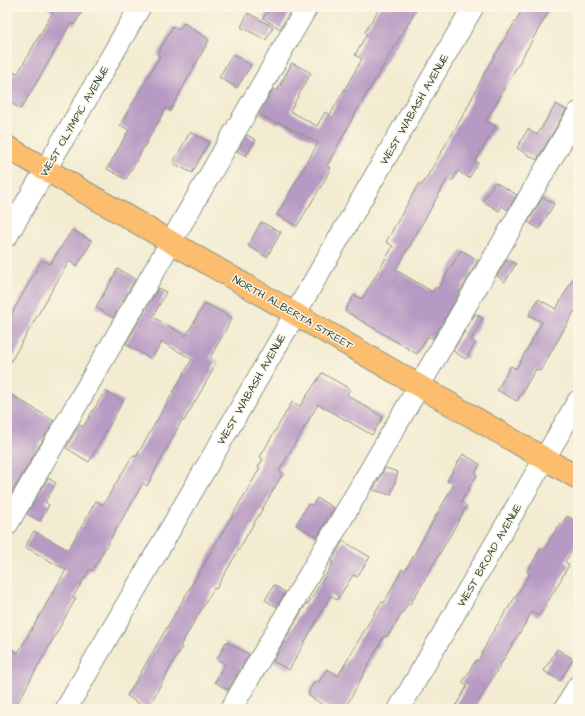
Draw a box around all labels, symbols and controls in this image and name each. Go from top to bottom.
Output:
street label: WEST WABASH AVENUE [377,51,453,167]
street label: WEST OLYMPIC AVENUE [36,63,113,180]
street label: NORTH ALBERTA STREET [230,272,356,353]
street label: WEST WABASH AVENUE [214,331,290,447]
street label: WEST BROAD AVENUE [454,500,525,610]

